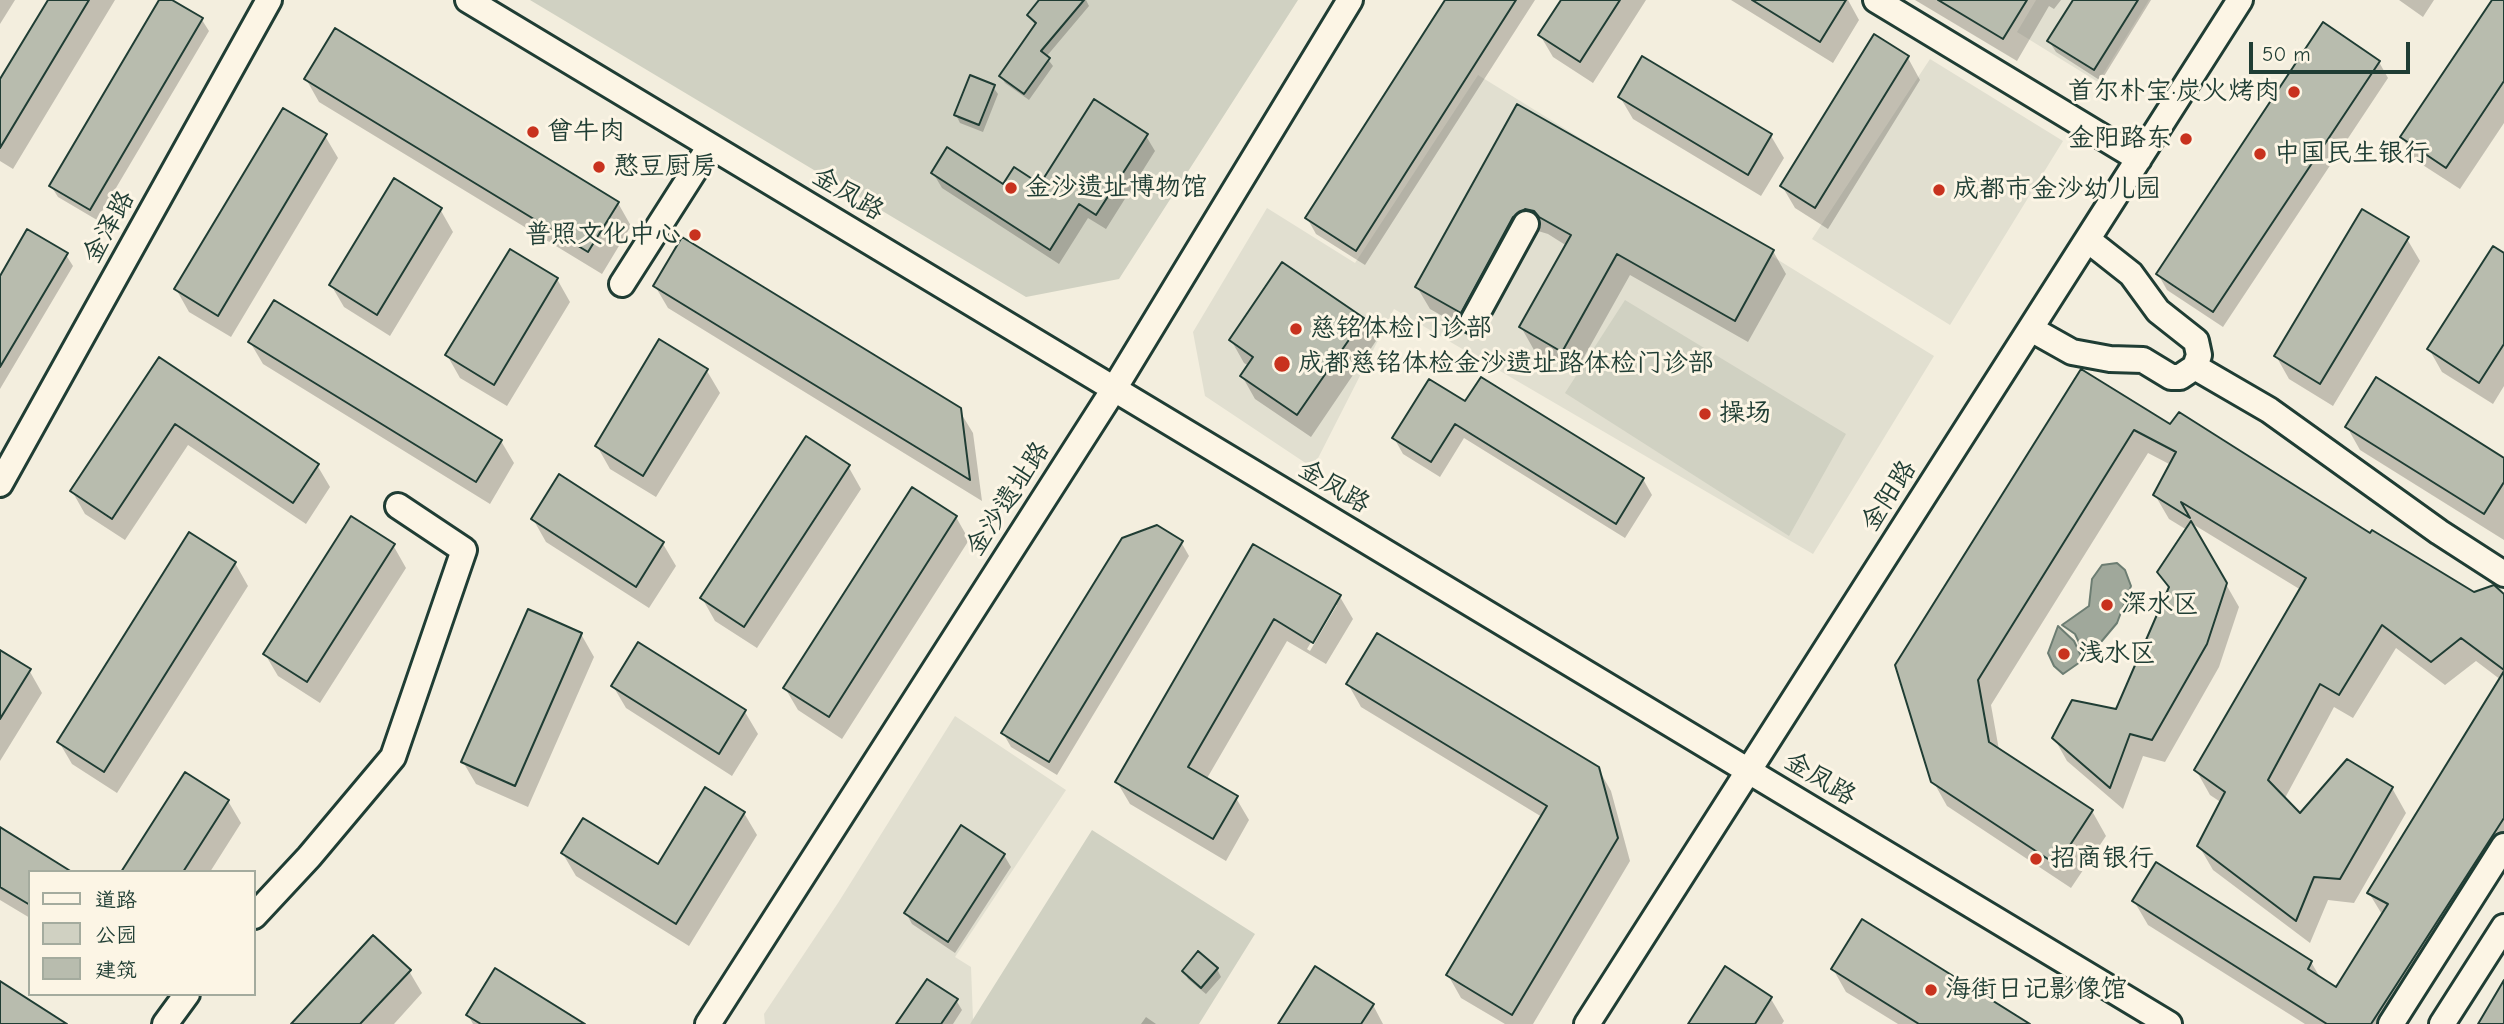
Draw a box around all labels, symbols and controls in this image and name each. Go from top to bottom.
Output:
scale bar [2252,28,2413,72]
text: 50 m [2262,42,2311,66]
place label: 首尔朴宝·炭火烤肉 [2067,76,2280,108]
marker: 首尔朴宝·炭火烤肉 [2286,84,2302,100]
place label: 曾牛肉 [547,116,625,148]
place label: 金阳路东 [2068,123,2172,155]
marker: 曾牛肉 [525,124,541,140]
marker: 金阳路东 [2178,131,2194,147]
place label: 中国民生银行 [2274,138,2430,170]
marker: 中国民生银行 [2252,146,2268,162]
place label: 憨豆厨房 [613,151,717,183]
marker: 憨豆厨房 [591,159,607,175]
street label: 金凤路 [807,161,889,227]
place label: 金沙遗址博物馆 [1025,172,1207,204]
place label: 成都市金沙幼儿园 [1953,174,2161,206]
marker: 金沙遗址博物馆 [1003,180,1019,196]
marker: 成都市金沙幼儿园 [1931,182,1947,198]
street label: 金泽路 [76,185,142,269]
place label: 普照文化中心 [525,219,681,251]
marker: 普照文化中心 [687,227,703,243]
place label: 慈铭体检门诊部 [1310,313,1492,345]
marker: 慈铭体检门诊部 [1288,321,1304,337]
place label: 成都慈铭体检金沙遗址路体检门诊部 [1298,348,1714,380]
marker: 成都慈铭体检金沙遗址路体检门诊部 [1272,354,1292,374]
place label: 操场 [1719,398,1771,430]
marker: 操场 [1697,406,1713,422]
street label: 金沙遗址路 [960,436,1056,562]
street label: 金凤路 [1293,454,1375,520]
street label: 金阳路 [1855,455,1923,537]
place label: 深水区 [2121,589,2199,621]
marker: 深水区 [2099,597,2115,613]
place label: 浅水区 [2078,638,2156,670]
marker: 浅水区 [2056,646,2072,662]
street label: 金凤路 [1779,746,1861,812]
place label: 招商银行 [2050,843,2154,875]
marker: 招商银行 [2028,851,2044,867]
legend [28,870,256,996]
text: 道路 [95,888,137,912]
text: 公园 [95,923,137,947]
text: 建筑 [95,958,137,982]
place label: 海街日记影像馆 [1945,974,2127,1006]
marker: 海街日记影像馆 [1923,982,1939,998]

